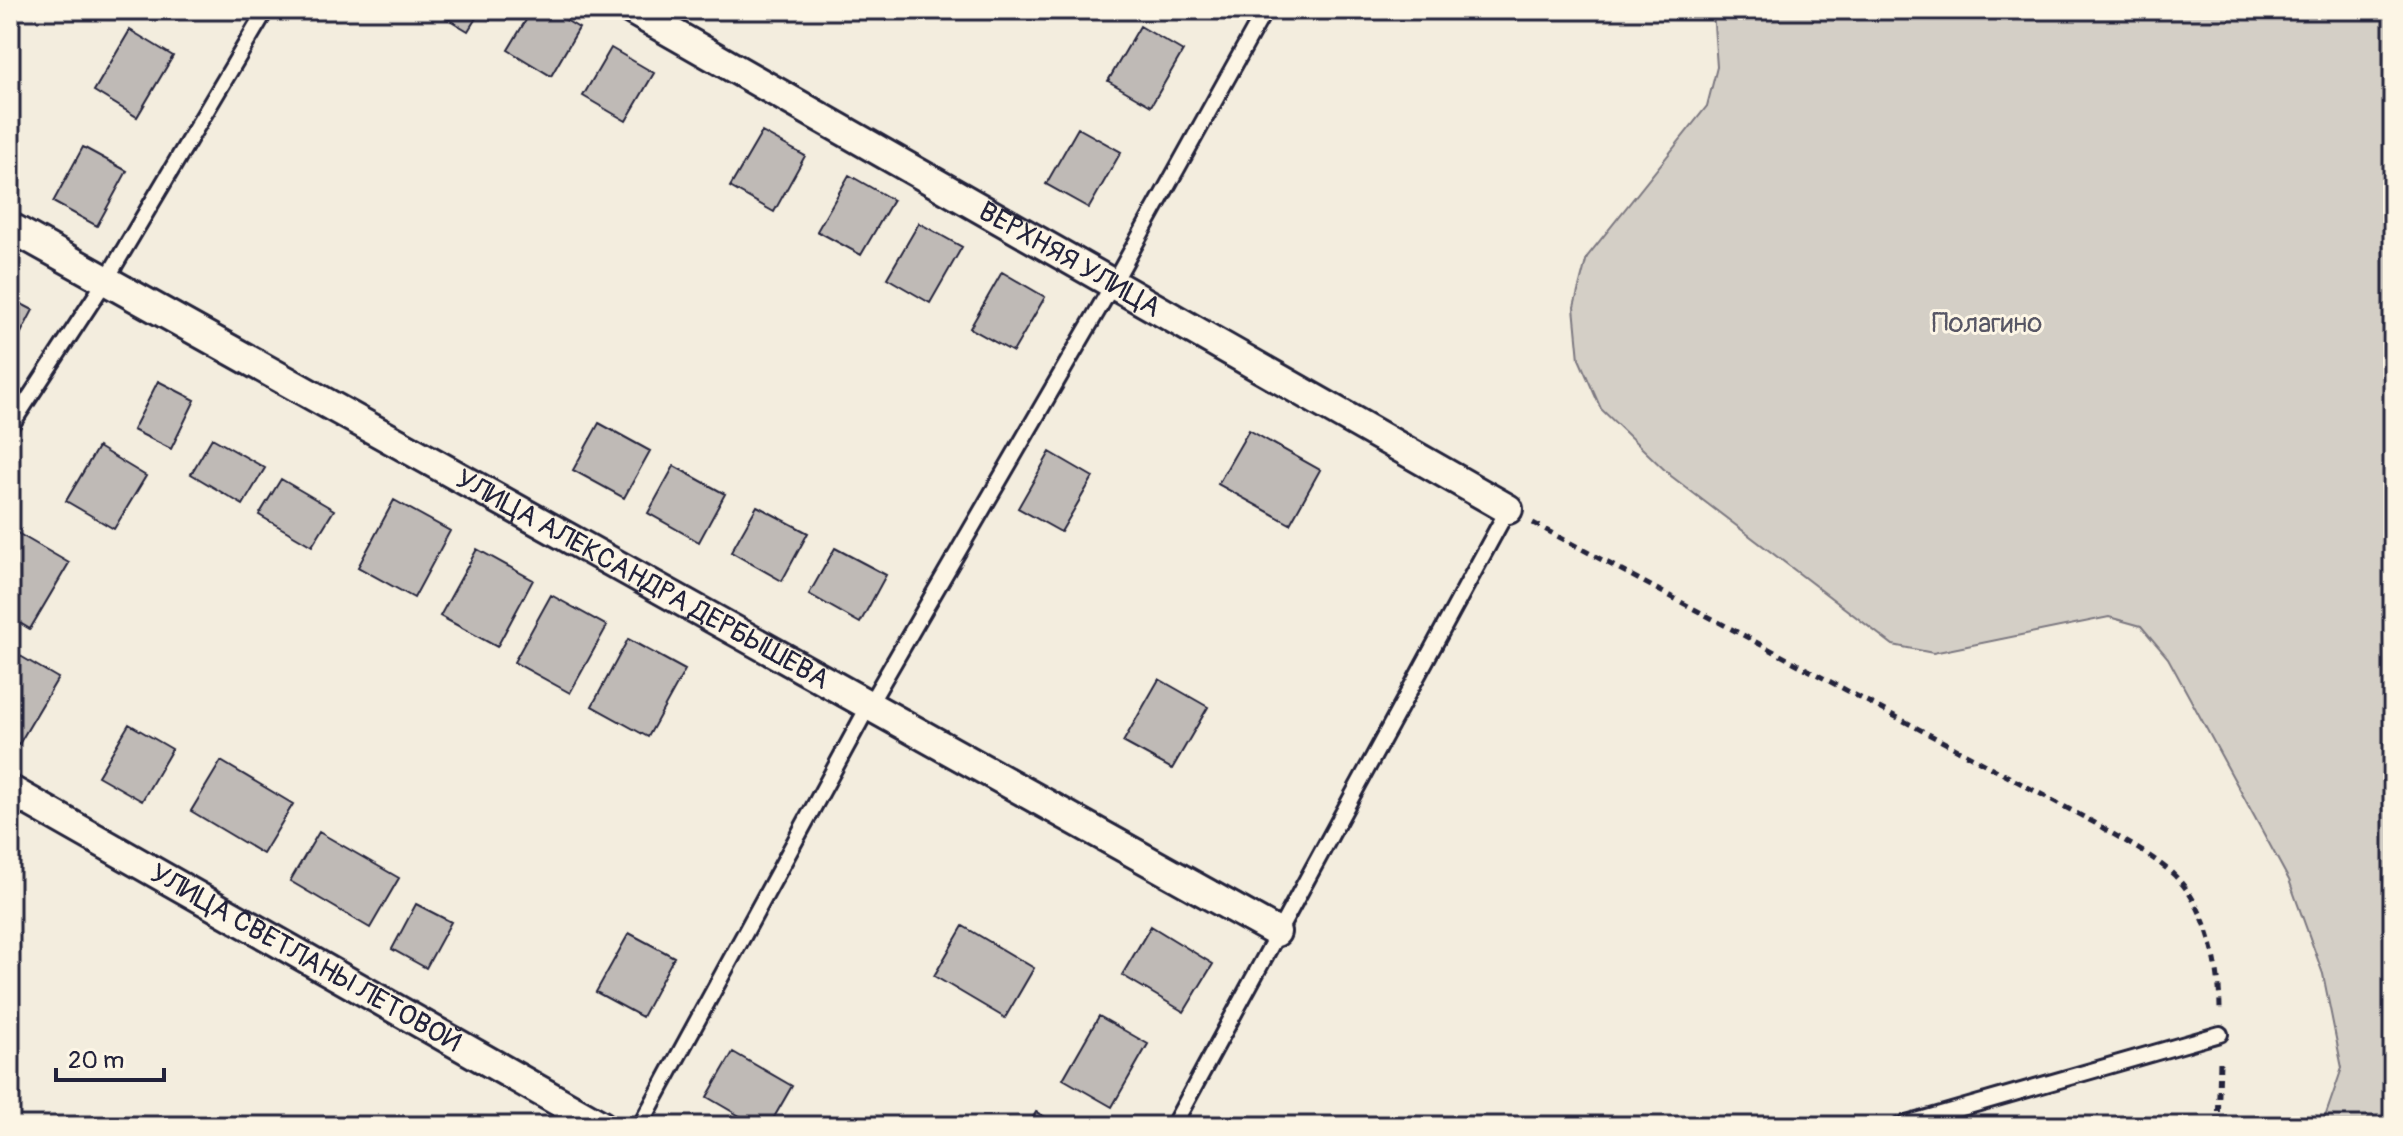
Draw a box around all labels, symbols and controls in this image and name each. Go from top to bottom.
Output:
street label: ВЕРХНЯЯ УЛИЦА [973,194,1167,325]
park label: Полагино [1932,306,2042,341]
street label: УЛИЦА АЛЕКСАНДРА ДЕРБЫШЕВА [450,461,836,697]
street label: УЛИЦА СВЕТЛАНЫ ЛЕТОВОЙ [144,856,467,1060]
scale bar [56,1032,164,1082]
text: 20 m [68,1046,124,1075]

